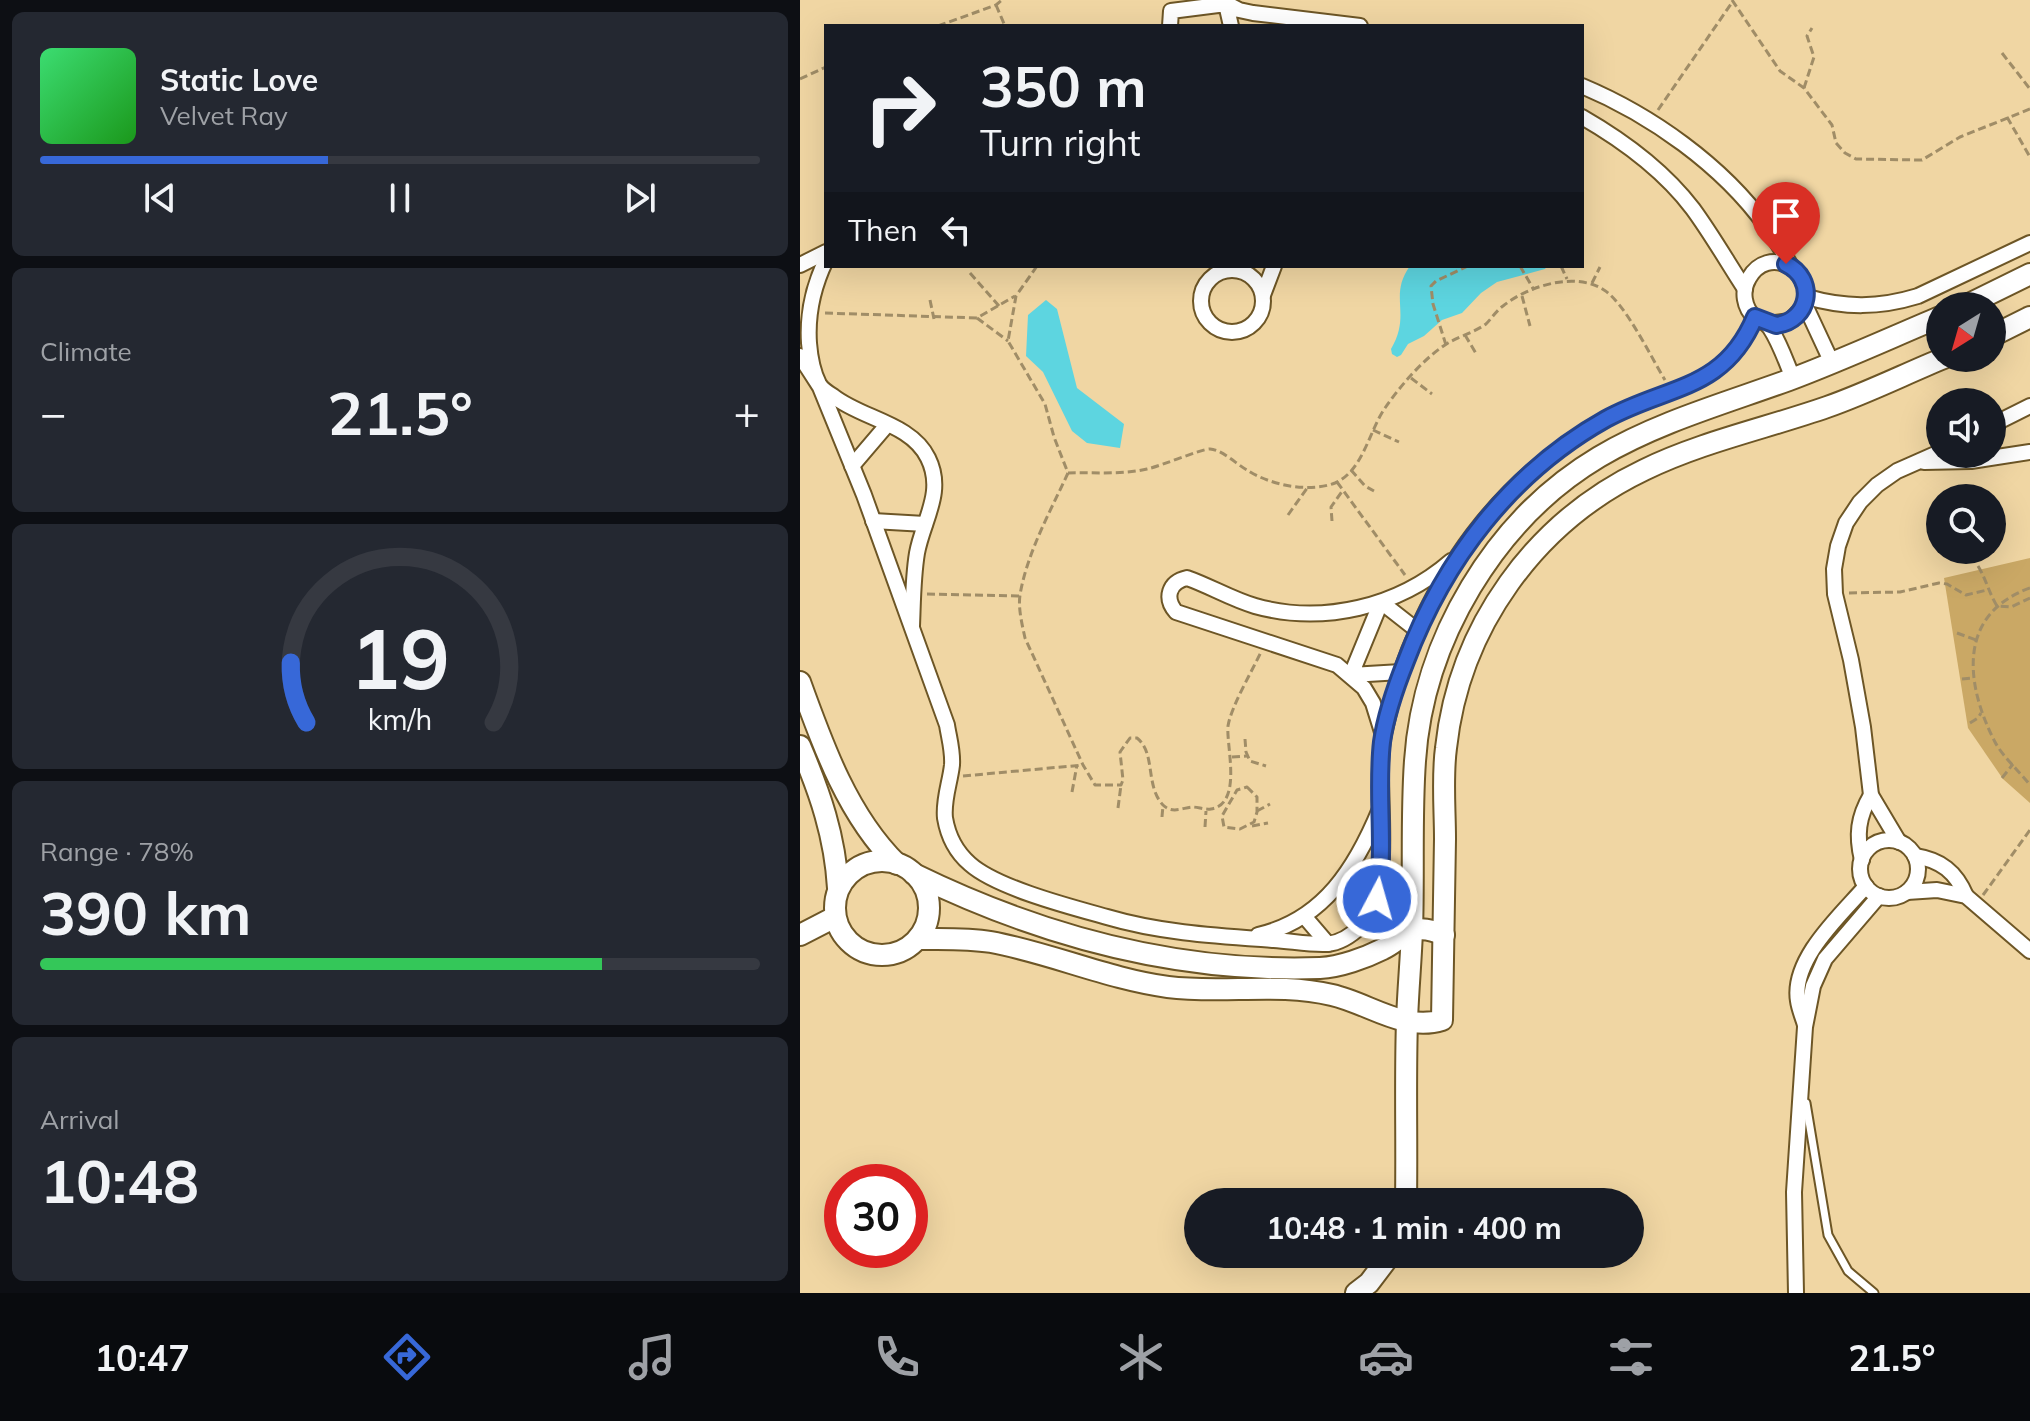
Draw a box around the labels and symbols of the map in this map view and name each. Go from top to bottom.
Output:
pin [1752,182,1820,264]
north arrow [1926,292,2006,372]
position arrow [1335,857,1419,941]
speed limit sign: 30 [824,1164,928,1268]

